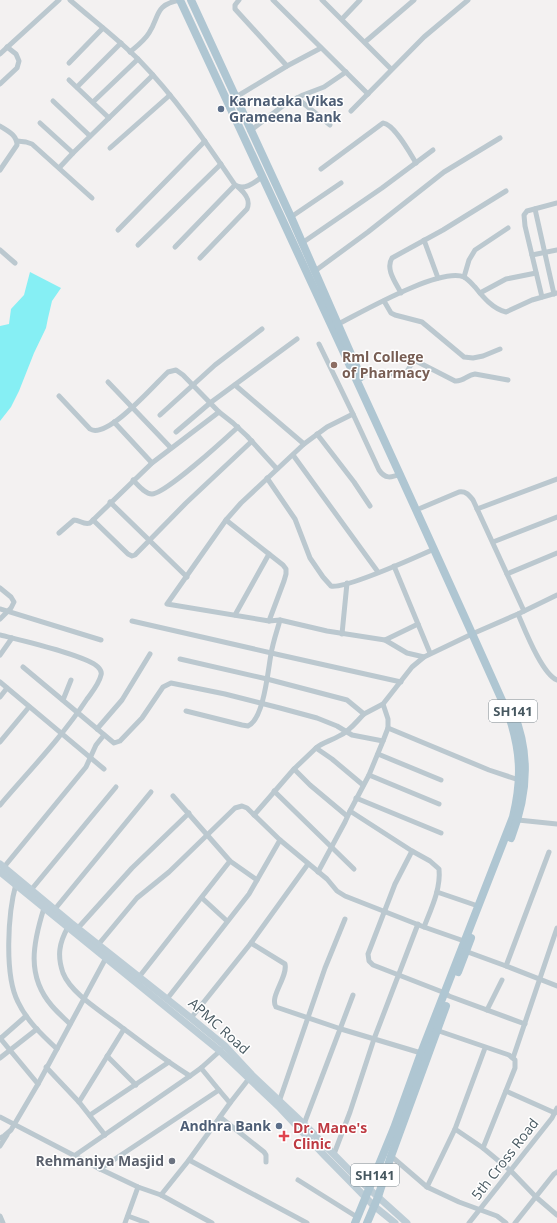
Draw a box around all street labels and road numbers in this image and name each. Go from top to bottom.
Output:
road number: SH141 [489,700,537,722]
street label: APMC Road [185,993,254,1058]
street label: 5th Cross Road [467,1114,542,1203]
road number: SH141 [351,1164,399,1186]

